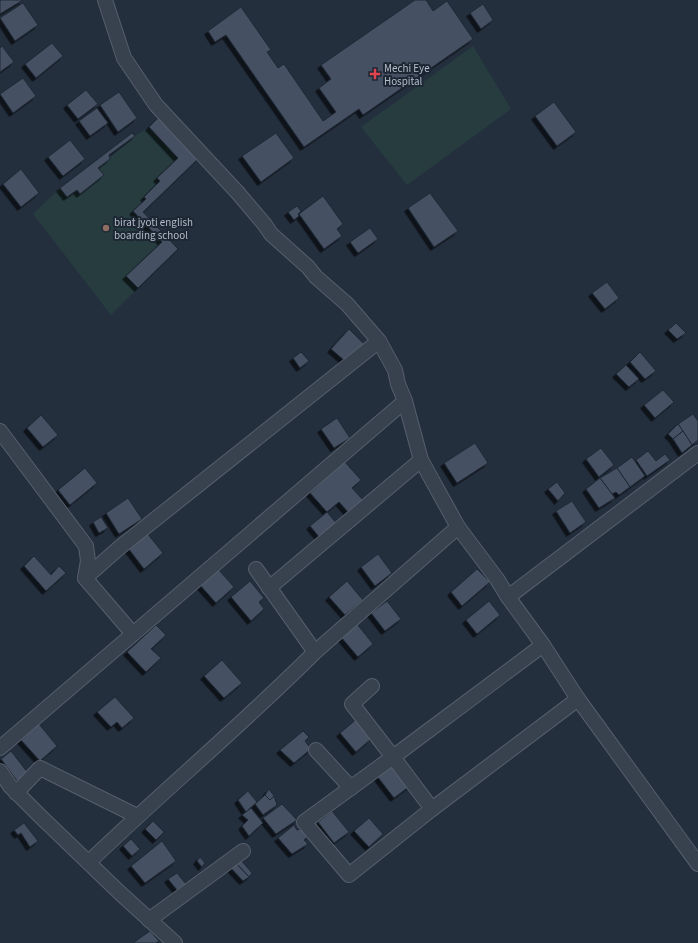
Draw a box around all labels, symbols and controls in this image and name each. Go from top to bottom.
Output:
place label: Mechi Eye Hospital [384,61,430,89]
marker: Mechi Eye Hospital [369,68,381,80]
place label: birat jyoti english boarding school [114,215,193,243]
marker: birat jyoti english boarding school [101,223,111,233]

